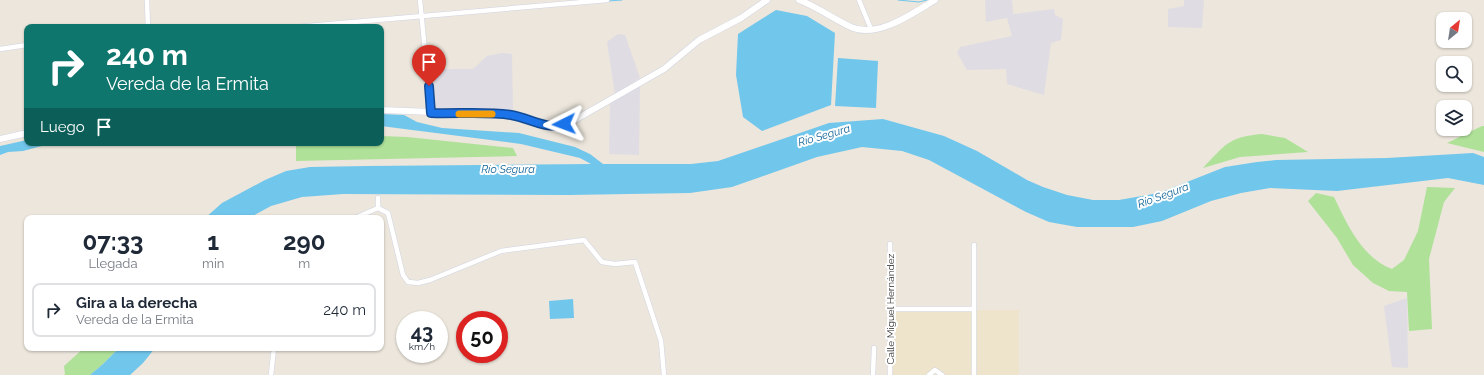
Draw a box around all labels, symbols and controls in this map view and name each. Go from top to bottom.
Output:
north arrow [1436,12,1472,48]
map controls [1436,12,1472,136]
text: 240 m [106,39,188,72]
icon: right [40,40,92,92]
pin [412,45,446,86]
icon: arrive [418,51,440,73]
button: search [1436,56,1472,92]
text: Vereda de la Ermita [106,73,269,94]
button: layers [1436,100,1472,136]
position arrow [543,103,585,145]
icon: arrive [93,116,115,138]
text: Luego [40,118,85,136]
water label: Río Segura [797,122,852,149]
water label: Río Segura [481,163,535,176]
water label: Río Segura [1136,180,1191,211]
text: 07:33 [83,227,143,256]
text: 1 [207,227,219,256]
text: 290 [283,227,325,256]
street label: Calle Miguel Hernández [885,254,896,364]
text: Llegada [89,256,138,271]
text: min [202,256,224,271]
text: m [298,256,310,271]
text: Gira a la derecha [76,294,197,312]
icon: right [42,299,64,321]
text: 240 m [323,301,366,319]
speed limit sign: 50 [456,311,508,363]
text: Vereda de la Ermita [76,312,194,327]
text: 43 [411,320,433,344]
text: km/h [409,341,435,352]

